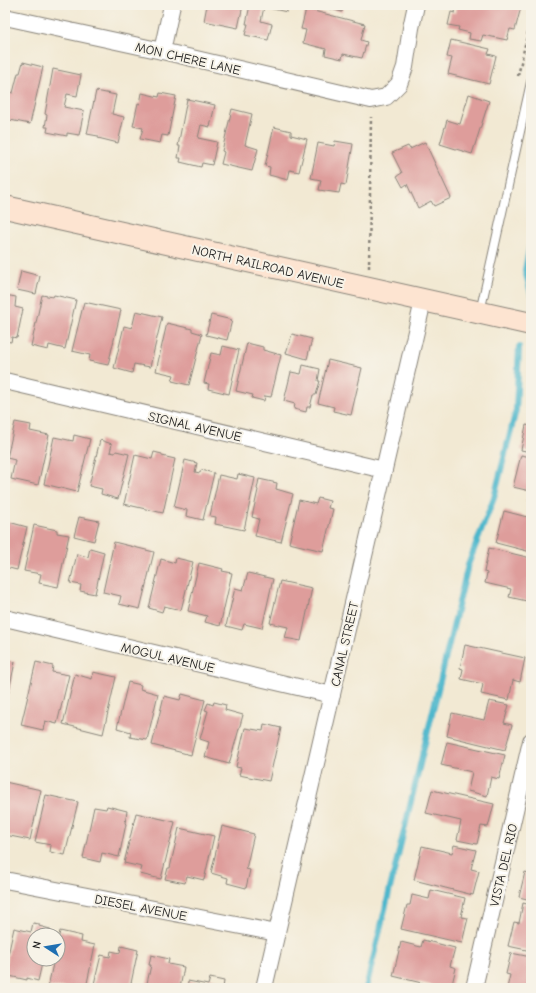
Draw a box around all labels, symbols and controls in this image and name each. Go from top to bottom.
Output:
street label: MON CHERE LANE [134,39,242,78]
street label: NORTH RAILROAD AVENUE [190,242,345,291]
street label: SIGNAL AVENUE [147,408,243,445]
street label: CANAL STREET [327,600,362,688]
street label: MOGUL AVENUE [120,639,216,676]
street label: VISTA DEL RIO [487,822,520,908]
street label: DIESEL AVENUE [93,891,189,924]
north arrow [26,927,66,967]
text: N [30,940,44,950]

